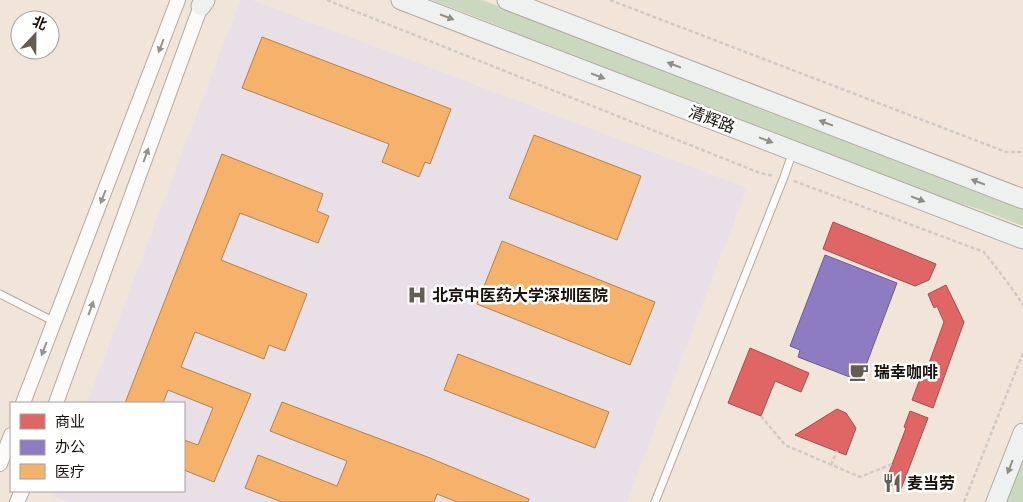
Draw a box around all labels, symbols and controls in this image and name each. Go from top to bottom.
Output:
north arrow [10,10,60,60]
text: 北 [30,13,49,34]
one-way arrow [440,14,454,22]
one-way arrow [157,38,164,53]
one-way arrow [667,60,681,68]
one-way arrow [591,73,606,80]
street label: 清辉路 [686,103,737,138]
one-way arrow [818,119,833,127]
one-way arrow [759,137,774,144]
one-way arrow [143,148,150,163]
one-way arrow [970,177,985,185]
one-way arrow [98,190,106,204]
one-way arrow [911,195,925,203]
hospital icon: 北京中医药大学深圳医院 [406,284,428,306]
place label: 北京中医药大学深圳医院 [432,287,608,306]
one-way arrow [87,300,95,315]
one-way arrow [40,342,48,357]
cafe icon: 瑞幸咖啡 [848,361,870,383]
place label: 瑞幸咖啡 [874,364,938,383]
legend [10,402,185,492]
text: 商业 [55,413,85,432]
text: 办公 [55,438,85,457]
one-way arrow [1006,460,1013,475]
text: 医疗 [55,463,85,482]
restaurant icon: 麦当劳 [881,472,903,494]
place label: 麦当劳 [907,475,955,494]

